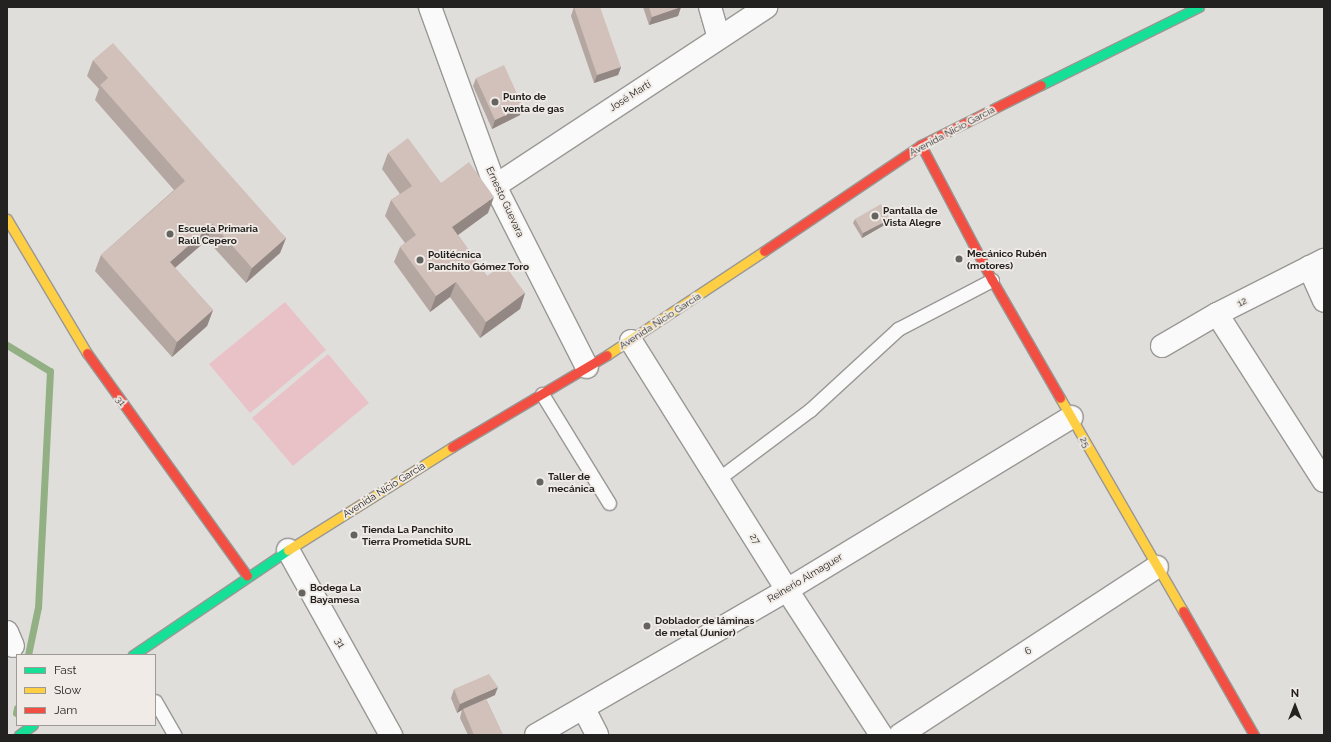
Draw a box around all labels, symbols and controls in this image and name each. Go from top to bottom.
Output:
street label: José Martí [607,78,653,114]
place label: Punto de venta de gas [503,90,564,114]
marker: Punto de venta de gas [490,97,500,107]
street label: Avenida Nicio García [907,103,997,159]
street label: Ernesto Guevara [483,165,527,239]
place label: Pantalla de Vista Alegre [883,204,941,228]
marker: Pantalla de Vista Alegre [870,211,880,221]
place label: Escuela Primaria Raúl Cepero [178,222,258,246]
marker: Escuela Primaria Raúl Cepero [165,229,175,239]
place label: Mecánico Rubén (motores) [967,247,1047,270]
place label: Politécnica Panchito Gómez Toro [428,248,529,272]
marker: Mecánico Rubén (motores) [954,254,964,264]
marker: Politécnica Panchito Gómez Toro [415,255,425,265]
street label: Avenida Nicio García [617,290,703,352]
street label: 12 [1235,294,1249,310]
street label: 31 [113,394,129,408]
street label: 25 [1077,434,1093,450]
street label: Avenida Nicio García [341,460,427,520]
place label: Taller de mecánica [548,470,595,494]
marker: Taller de mecánica [535,477,545,487]
place label: Tienda La Panchito Tierra Prometida SURL [362,523,471,546]
marker: Tienda La Panchito Tierra Prometida SURL [349,530,359,540]
street label: 27 [747,531,763,547]
street label: Reinerio Almaguer [765,551,845,605]
place label: Bodega La Bayamesa [310,581,361,604]
marker: Bodega La Bayamesa [297,588,307,598]
place label: Doblador de láminas de metal (Junior) [655,614,755,638]
marker: Doblador de láminas de metal (Junior) [642,621,652,631]
street label: 31 [332,636,348,650]
street label: 6 [1022,644,1034,658]
legend [16,654,156,726]
text: Fast [54,663,77,677]
text: Slow [54,683,81,697]
north arrow [1275,686,1315,726]
text: N [1291,687,1299,700]
text: Jam [54,703,77,717]

